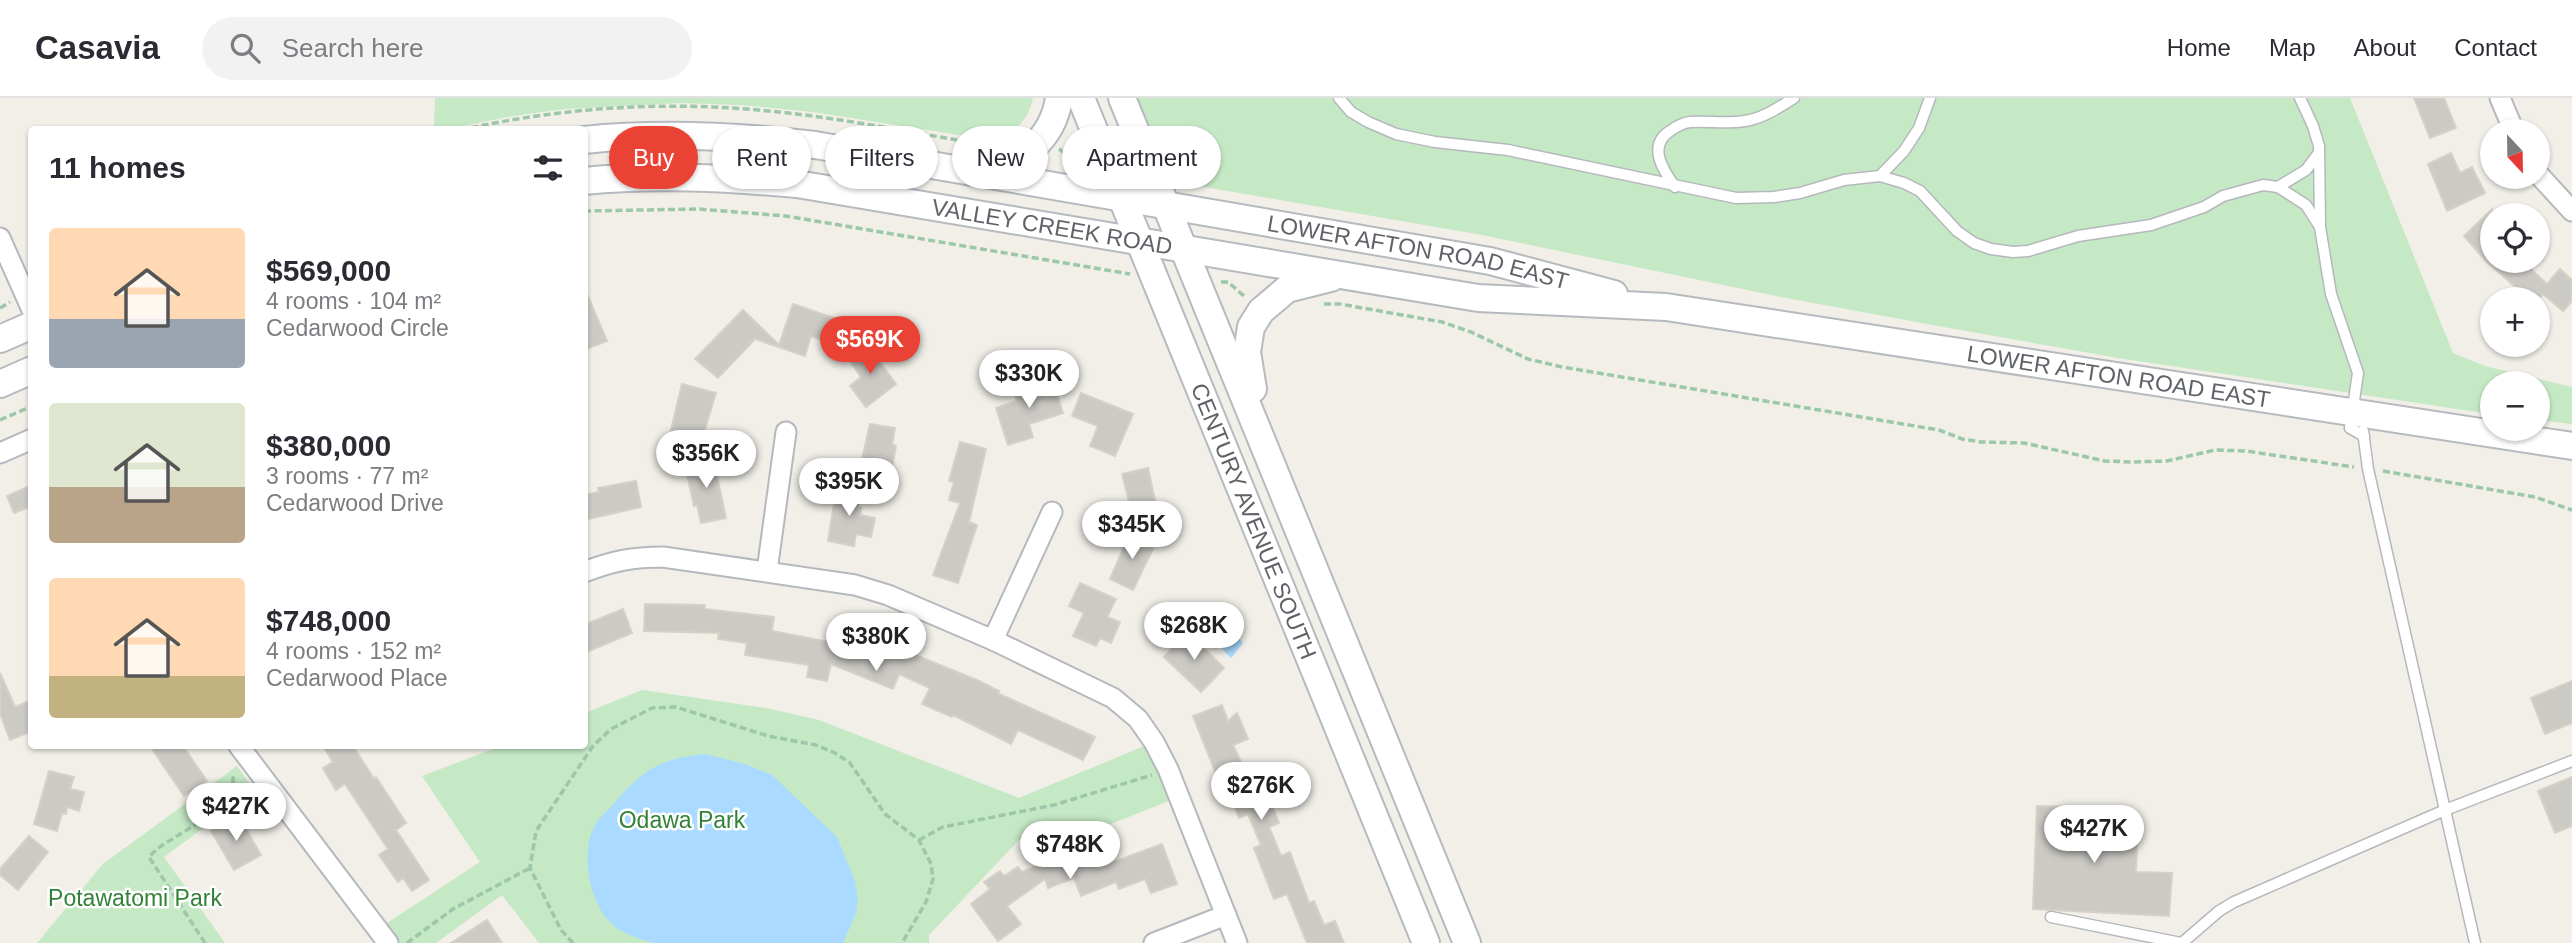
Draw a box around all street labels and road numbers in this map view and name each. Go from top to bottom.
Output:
street label: VALLEY CREEK ROAD [930,194,1174,260]
street label: LOWER AFTON ROAD EAST [1265,210,1571,294]
street label: LOWER AFTON ROAD EAST [1965,340,2272,413]
street label: CENTURY AVENUE SOUTH [1186,379,1322,663]

